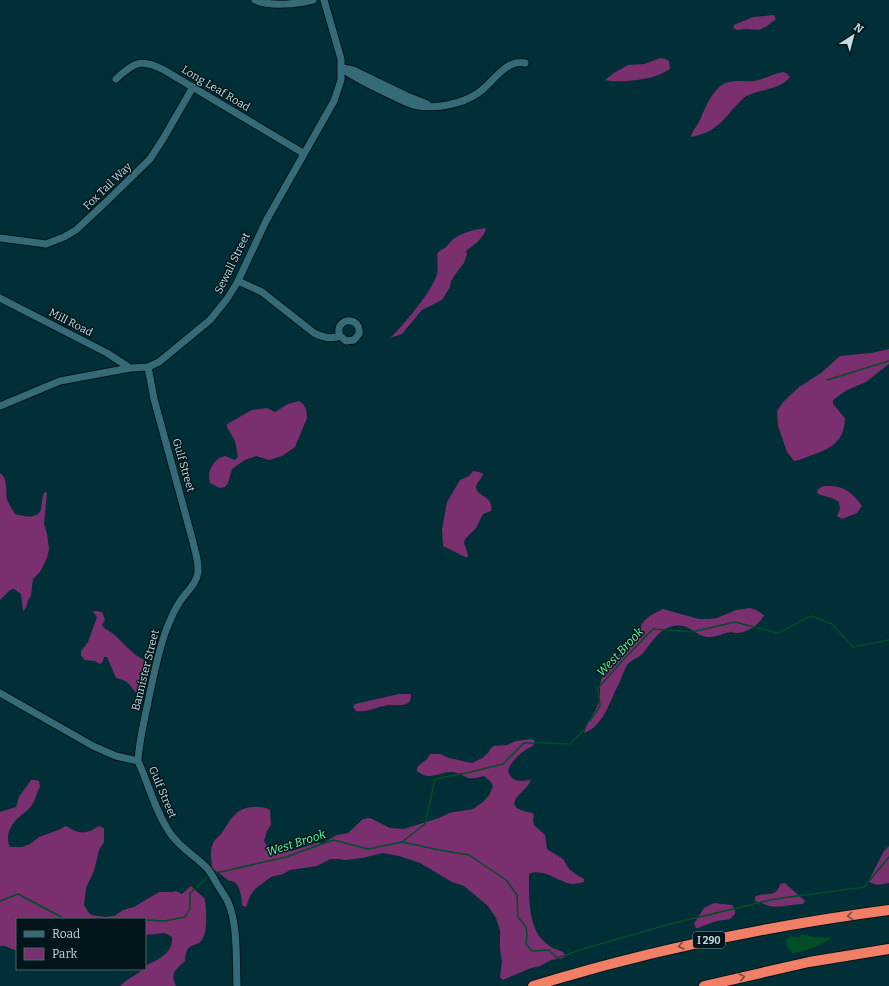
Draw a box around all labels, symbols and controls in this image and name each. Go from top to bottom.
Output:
north arrow [833,16,873,56]
text: N [851,21,866,36]
street label: Long Leaf Road [179,63,253,114]
street label: Fox Tail Way [80,160,134,213]
street label: Sewall Street [212,230,253,296]
street label: Mill Road [47,306,95,339]
street label: Gulf Street [170,437,197,493]
water label: West Brook [594,624,646,679]
street label: Bannister Street [129,628,162,712]
street label: Gulf Street [146,764,179,820]
water label: West Brook [265,827,328,859]
one-way arrow [847,911,853,920]
legend [16,918,146,970]
text: Road [52,927,80,941]
road number: I 290 [693,932,725,948]
one-way arrow [678,942,684,950]
text: Park [52,947,78,961]
one-way arrow [739,973,746,981]

